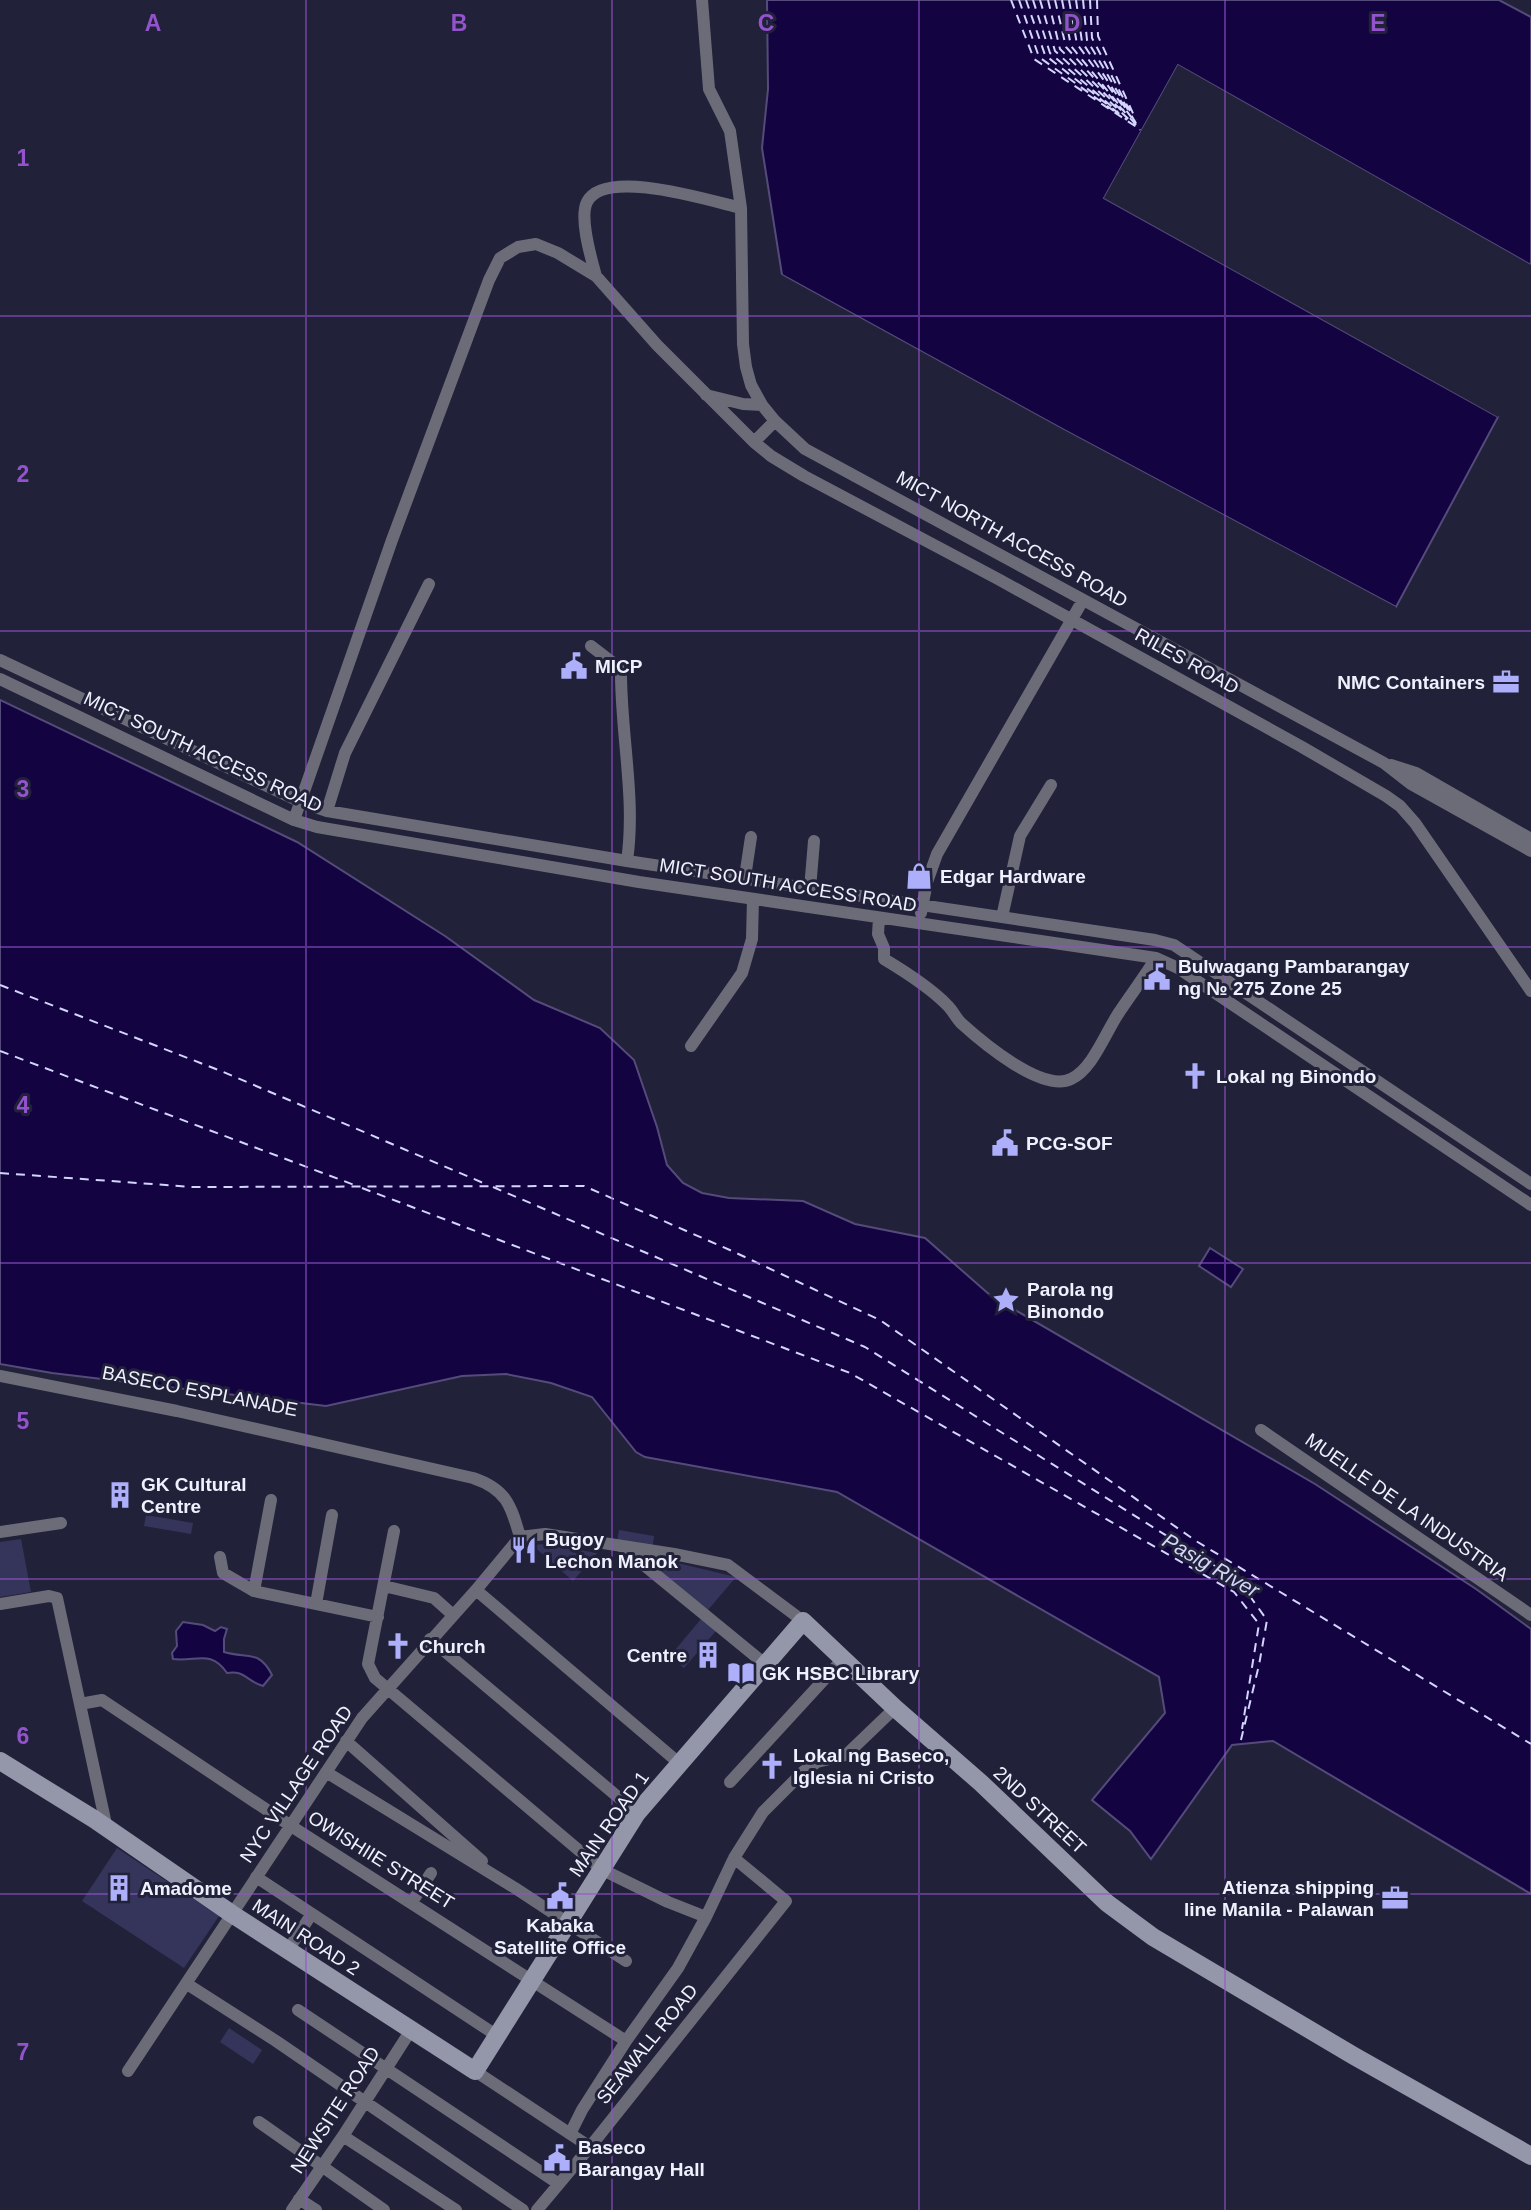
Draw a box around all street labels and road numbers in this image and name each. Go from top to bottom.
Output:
street label: MICT NORTH ACCESS ROAD [893,467,1131,611]
street label: RILES ROAD [1132,624,1242,698]
street label: MICT SOUTH ACCESS ROAD [81,687,325,817]
street label: MICT SOUTH ACCESS ROAD [658,854,918,916]
street label: BASECO ESPLANADE [101,1362,299,1420]
street label: MUELLE DE LA INDUSTRIA [1302,1429,1513,1585]
street label: NYC VILLAGE ROAD [236,1702,356,1866]
street label: 2ND STREET [990,1762,1091,1858]
street label: MAIN ROAD 1 [565,1767,653,1881]
street label: OWISHIIE STREET [304,1807,458,1914]
street label: MAIN ROAD 2 [248,1895,364,1979]
street label: SEAWALL ROAD [592,1980,702,2108]
street label: NEWSITE ROAD [286,2043,384,2177]

